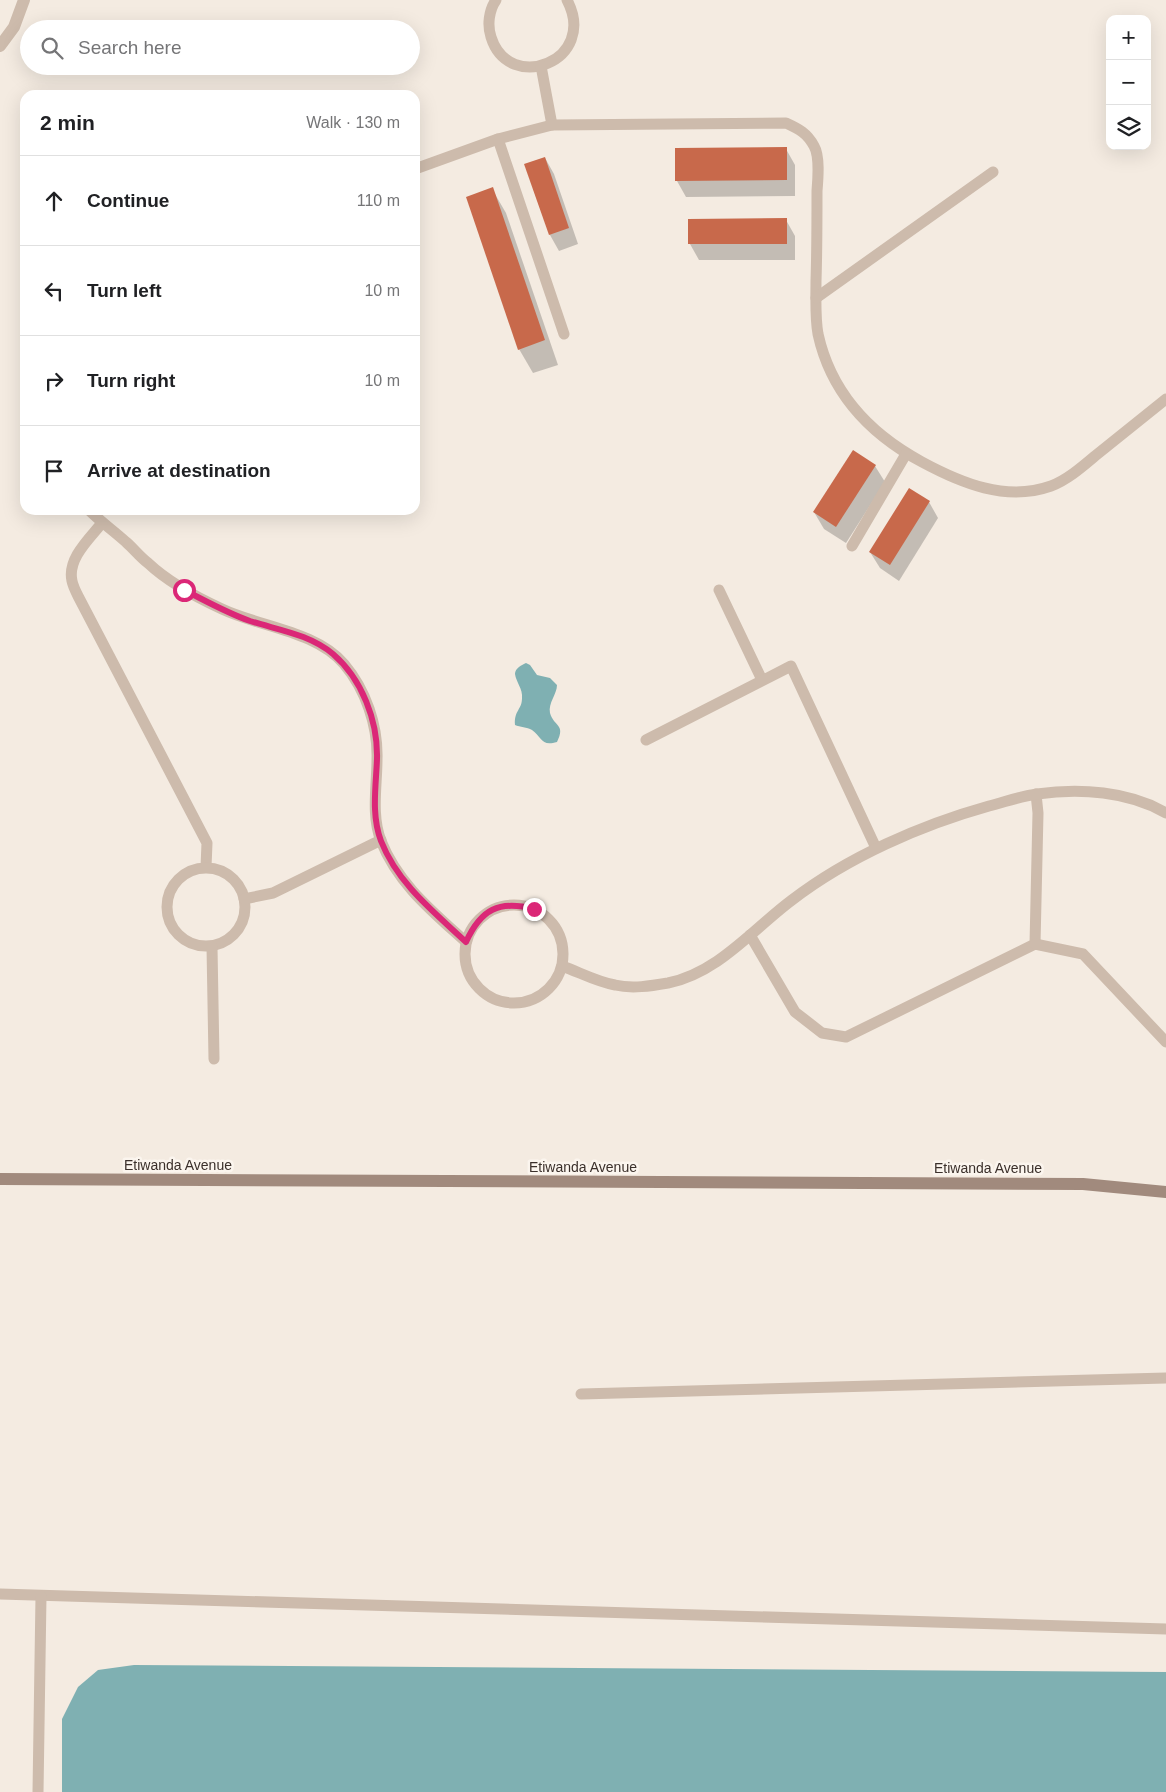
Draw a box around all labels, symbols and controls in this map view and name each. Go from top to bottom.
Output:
map controls [1106,15,1151,150]
button: + [1106,15,1151,60]
search box [20,20,420,75]
icon: search [38,34,66,62]
text: Search here [78,37,182,58]
button: − [1106,60,1151,105]
button: layers [1106,105,1151,150]
text: 2 min [40,111,95,134]
text: Walk · 130 m [306,114,400,131]
icon: ahead [40,187,68,215]
text: Continue [87,190,169,211]
text: 110 m [357,192,400,209]
icon: left [40,277,68,305]
text: Turn left [87,280,162,301]
text: 10 m [364,282,400,299]
icon: right [40,367,68,395]
text: Turn right [87,370,175,391]
text: 10 m [364,372,400,389]
icon: arrive [40,457,68,485]
text: Arrive at destination [87,460,271,481]
route start [173,579,196,602]
route end [523,898,546,921]
street label: Etiwanda Avenue [124,1157,232,1173]
street label: Etiwanda Avenue [529,1159,637,1175]
street label: Etiwanda Avenue [934,1160,1042,1176]

